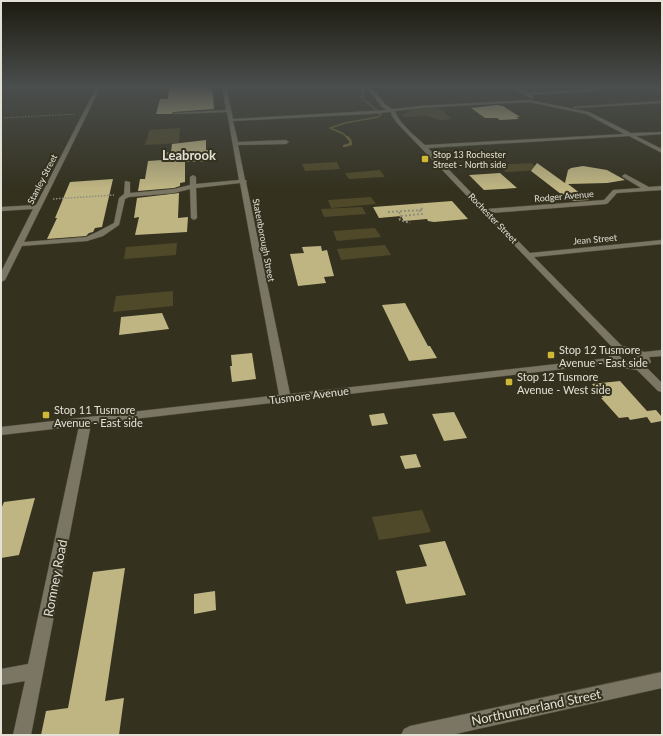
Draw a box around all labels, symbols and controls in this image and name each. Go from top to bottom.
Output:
district label: Leabrook [162,147,216,163]
place label: Stop 13 Rochester Street - North side [433,149,506,170]
street label: Stanley Street [25,152,60,206]
marker: Stop 13 Rochester Street - North side [420,154,430,164]
street label: Rodger Avenue [534,188,594,204]
street label: Rochester Street [466,191,520,246]
street label: Statenborough Street [251,198,278,283]
street label: Jean Street [573,232,618,246]
place label: Stop 12 Tusmore Avenue - East side [559,343,648,369]
marker: Stop 12 Tusmore Avenue - East side [546,350,556,360]
place label: Stop 12 Tusmore Avenue - West side [517,370,611,396]
marker: Stop 12 Tusmore Avenue - West side [504,377,514,387]
street label: Tusmore Avenue [269,384,350,406]
place label: Stop 11 Tusmore Avenue - East side [54,403,143,429]
marker: Stop 11 Tusmore Avenue - East side [41,410,51,420]
street label: Romney Road [40,538,70,618]
street label: Northumberland Street [470,685,603,729]

